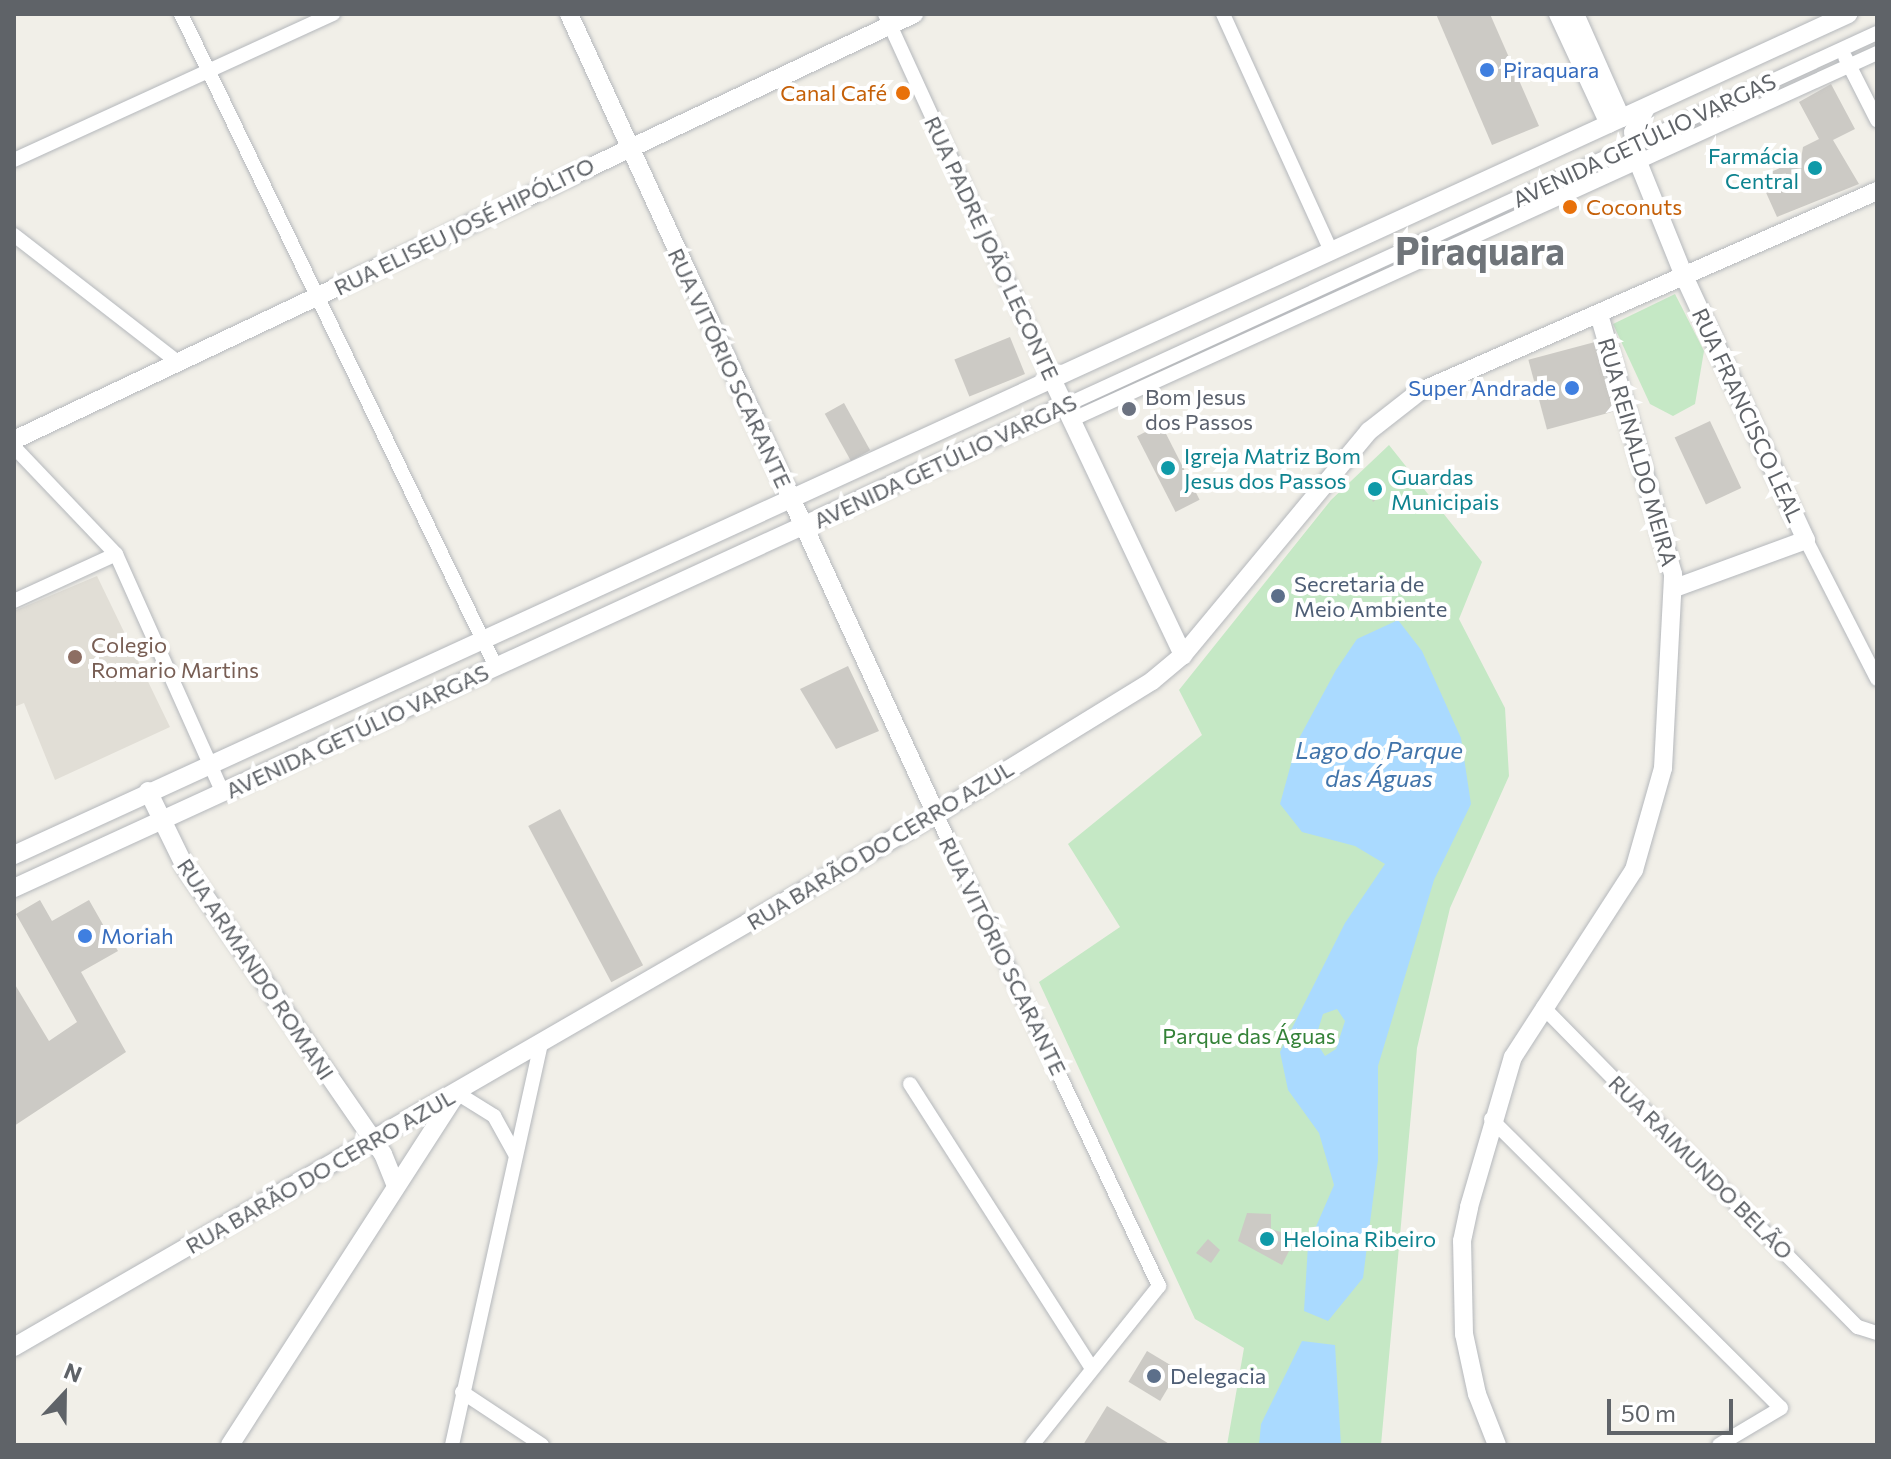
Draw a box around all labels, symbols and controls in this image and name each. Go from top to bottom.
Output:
place label: Piraquara [1503,57,1599,83]
marker: Piraquara [1478,61,1496,79]
street label: AVENIDA GETÚLIO VARGAS [1508,67,1780,213]
place label: Canal Café [780,80,887,106]
marker: Canal Café [894,84,912,102]
street label: RUA PADRE JOÃO LECONTE [919,112,1065,384]
place label: Farmácia Central [1708,142,1799,194]
street label: RUA ELISEU JOSÉ HIPÓLITO [330,151,598,301]
marker: Farmácia Central [1806,159,1824,177]
place label: Coconuts [1586,194,1682,220]
marker: Coconuts [1561,198,1579,216]
district label: Piraquara [1395,227,1565,273]
street label: RUA VITÓRIO SCARANTE [663,244,797,492]
street label: RUA FRANCISCO LEAL [1687,304,1809,526]
street label: RUA REINALDO MEIRA [1593,335,1683,569]
place label: Super Andrade [1408,375,1556,401]
marker: Super Andrade [1563,379,1581,397]
place label: Bom Jesus dos Passos [1145,383,1253,434]
street label: AVENIDA GETÚLIO VARGAS [809,388,1081,534]
marker: Bom Jesus dos Passos [1120,400,1138,418]
place label: Igreja Matriz Bom Jesus dos Passos [1184,442,1361,494]
marker: Igreja Matriz Bom Jesus dos Passos [1159,459,1177,477]
place label: Guardas Municipais [1391,463,1499,514]
marker: Guardas Municipais [1366,480,1384,498]
place label: Secretaria de Meio Ambiente [1294,570,1447,622]
marker: Secretaria de Meio Ambiente [1269,587,1287,605]
place label: Colegio Romario Martins [91,631,259,682]
marker: Colegio Romario Martins [66,648,84,666]
street label: AVENIDA GETÚLIO VARGAS [221,658,493,804]
water label: Lago do Parque das Águas [1295,736,1463,792]
street label: RUA BARÃO DO CERRO AZUL [742,755,1018,935]
street label: RUA VITÓRIO SCARANTE [934,833,1072,1079]
street label: RUA ARMANDO ROMANI [172,853,340,1085]
place label: Moriah [101,923,174,949]
marker: Moriah [76,927,94,945]
park label: Parque das Águas [1162,1023,1336,1049]
street label: RUA RAIMUNDO BELÃO [1603,1069,1799,1265]
street label: RUA BARÃO DO CERRO AZUL [181,1083,459,1259]
place label: Heloina Ribeiro [1283,1226,1436,1252]
marker: Heloina Ribeiro [1258,1230,1276,1248]
north arrow [24,1355,104,1435]
text: N [60,1357,86,1388]
place label: Delegacia [1170,1363,1266,1389]
marker: Delegacia [1145,1367,1163,1385]
scale bar [1611,1383,1737,1433]
text: 50 m [1621,1398,1676,1427]

